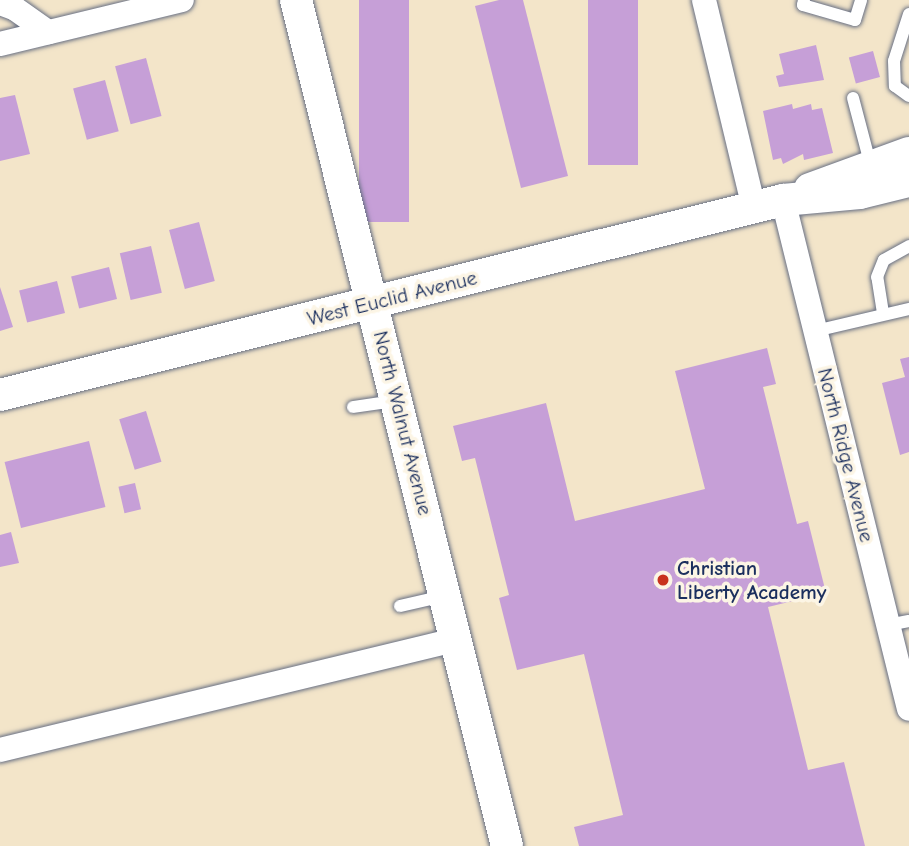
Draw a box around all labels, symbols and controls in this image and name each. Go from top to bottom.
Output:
street label: West Euclid Avenue [305,265,479,331]
street label: North Walnut Avenue [368,328,438,518]
street label: North Ridge Avenue [812,365,880,545]
place label: Christian Liberty Academy [677,555,826,605]
marker: Christian Liberty Academy [655,572,671,588]

